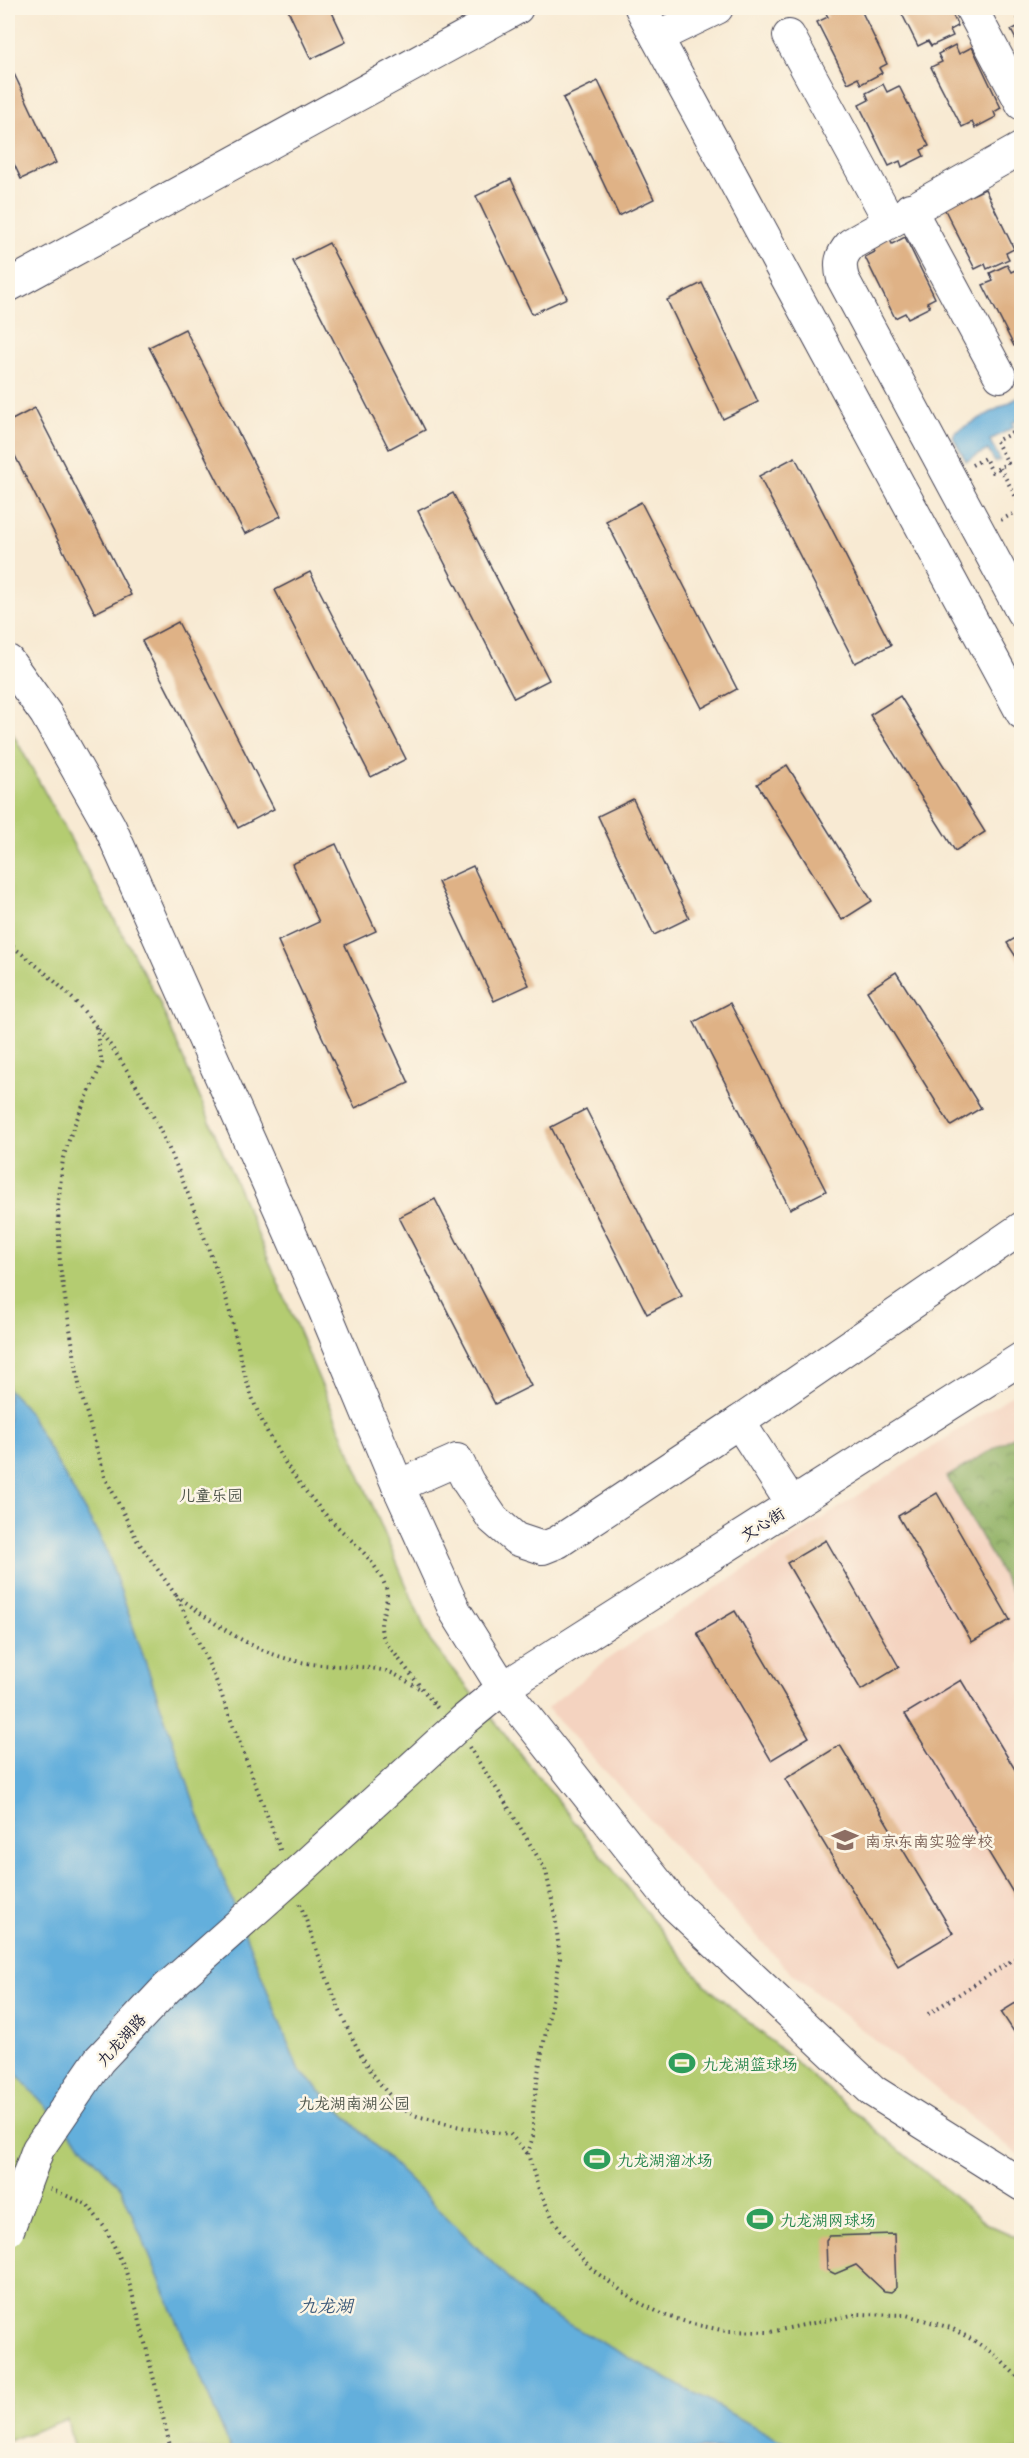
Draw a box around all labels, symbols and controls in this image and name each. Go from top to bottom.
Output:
park label: 儿童乐园 [179,1482,243,1506]
street label: 文心街 [735,1500,789,1546]
school or university icon: 南京东南实验学校 [830,1825,860,1855]
place label: 南京东南实验学校 [865,1828,993,1852]
street label: 九龙湖路 [90,2007,150,2071]
sports icon: 九龙湖篮球场 [667,2048,697,2078]
place label: 九龙湖篮球场 [702,2051,798,2075]
park label: 九龙湖南湖公园 [298,2090,410,2114]
sports icon: 九龙湖溜冰场 [582,2144,612,2174]
place label: 九龙湖溜冰场 [617,2147,713,2171]
sports icon: 九龙湖网球场 [745,2204,775,2234]
place label: 九龙湖网球场 [780,2207,876,2231]
water label: 九龙湖 [299,2291,355,2318]

